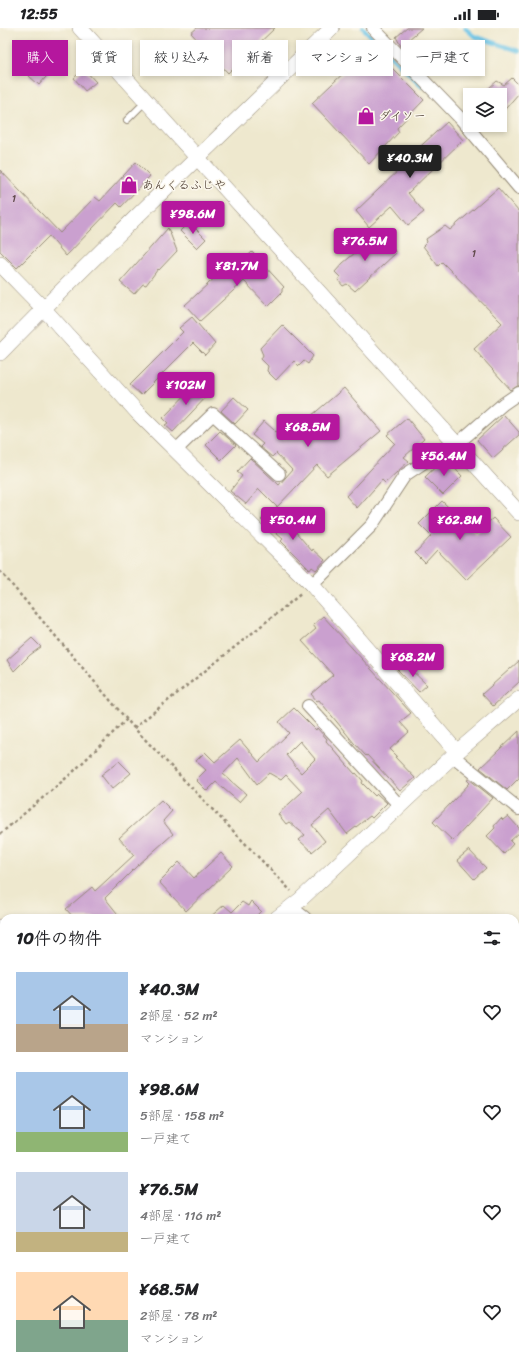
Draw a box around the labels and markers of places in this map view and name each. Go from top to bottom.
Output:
place label: ダイソー [379,105,426,127]
shop icon: ダイソー [356,106,376,126]
pin: ¥40.3M [377,145,443,179]
place label: あんくるふじや [142,174,226,196]
shop icon: あんくるふじや [119,175,139,195]
pin: ¥98.6M [160,201,226,235]
pin: ¥76.5M [332,228,398,262]
pin: ¥81.7M [204,253,270,287]
pin: ¥102M [158,372,214,406]
pin: ¥68.5M [275,414,341,448]
pin: ¥56.4M [411,443,477,477]
pin: ¥50.4M [260,507,326,541]
pin: ¥62.8M [427,507,493,541]
pin: ¥68.2M [380,644,446,678]

